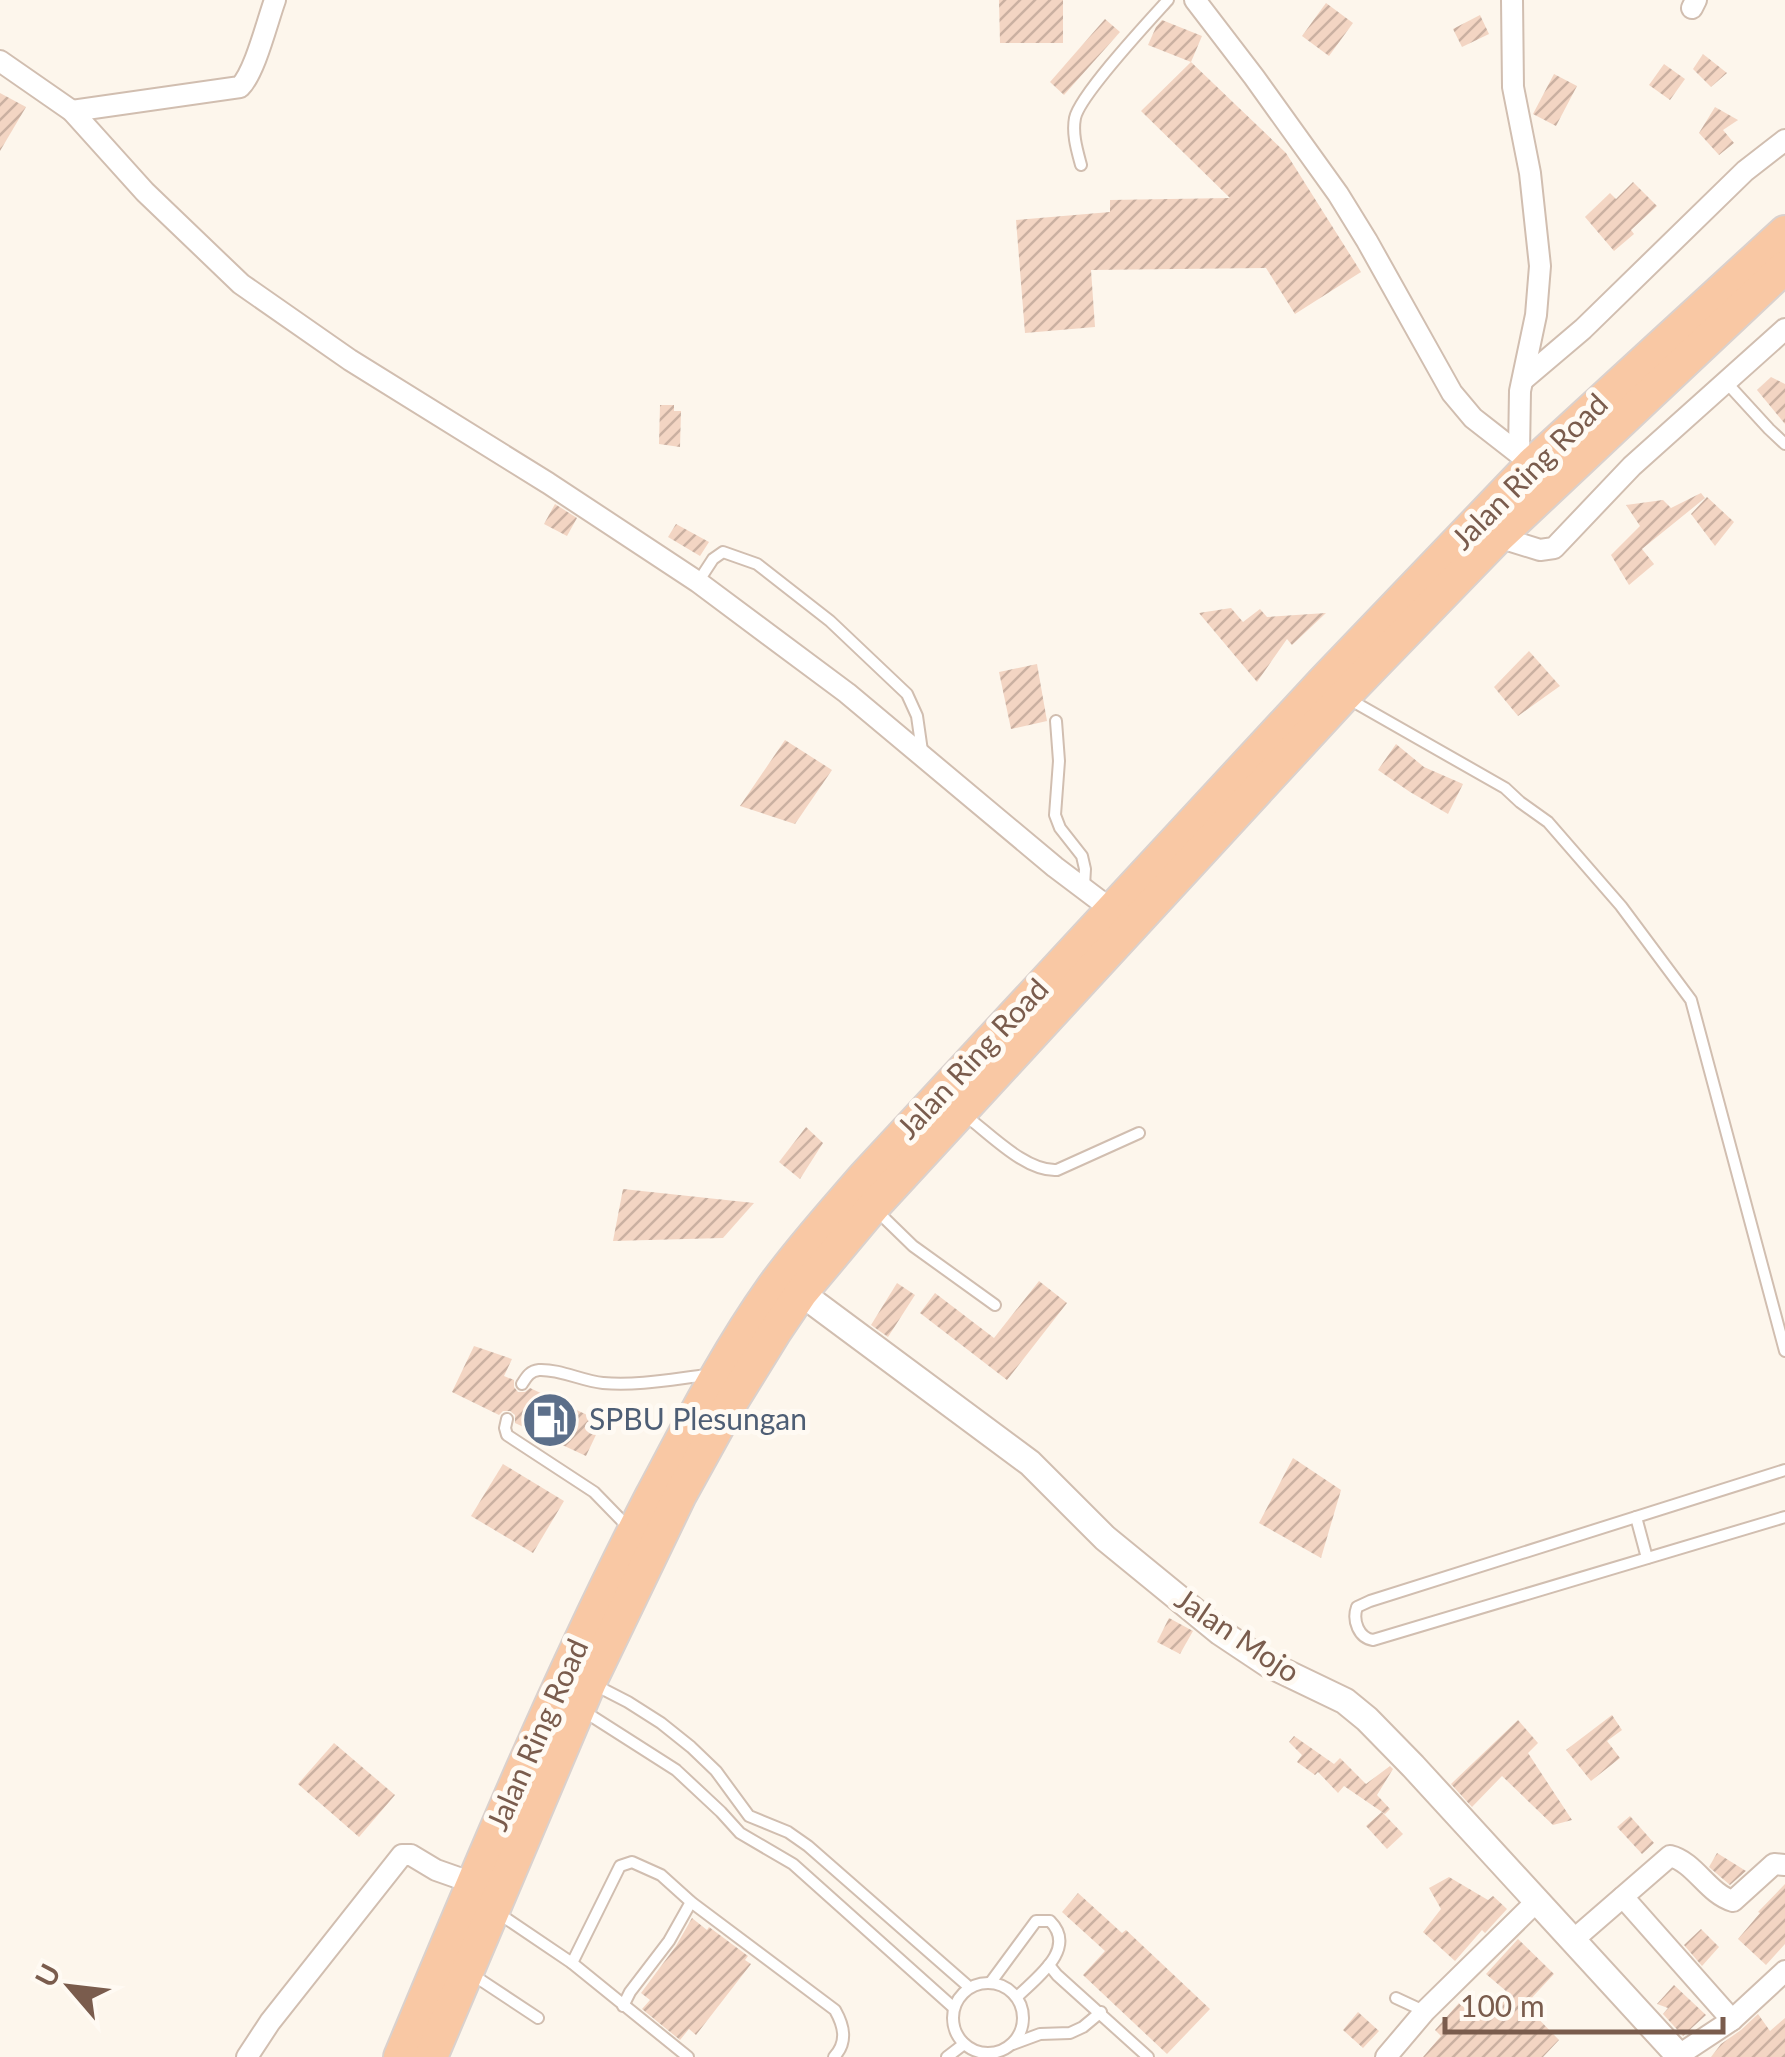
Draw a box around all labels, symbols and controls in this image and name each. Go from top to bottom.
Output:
street label: Jalan Ring Road [1443,385,1614,556]
street label: Jalan Ring Road [888,970,1055,1145]
fuel station icon: SPBU Plesungan [520,1390,580,1450]
place label: SPBU Plesungan [589,1400,807,1436]
street label: Jalan Mojo [1169,1580,1307,1689]
street label: Jalan Ring Road [478,1633,594,1835]
north arrow [20,1937,120,2037]
text: U [27,1958,67,1992]
scale bar [1445,1972,1722,2034]
text: 100 m [1460,1987,1545,2023]

